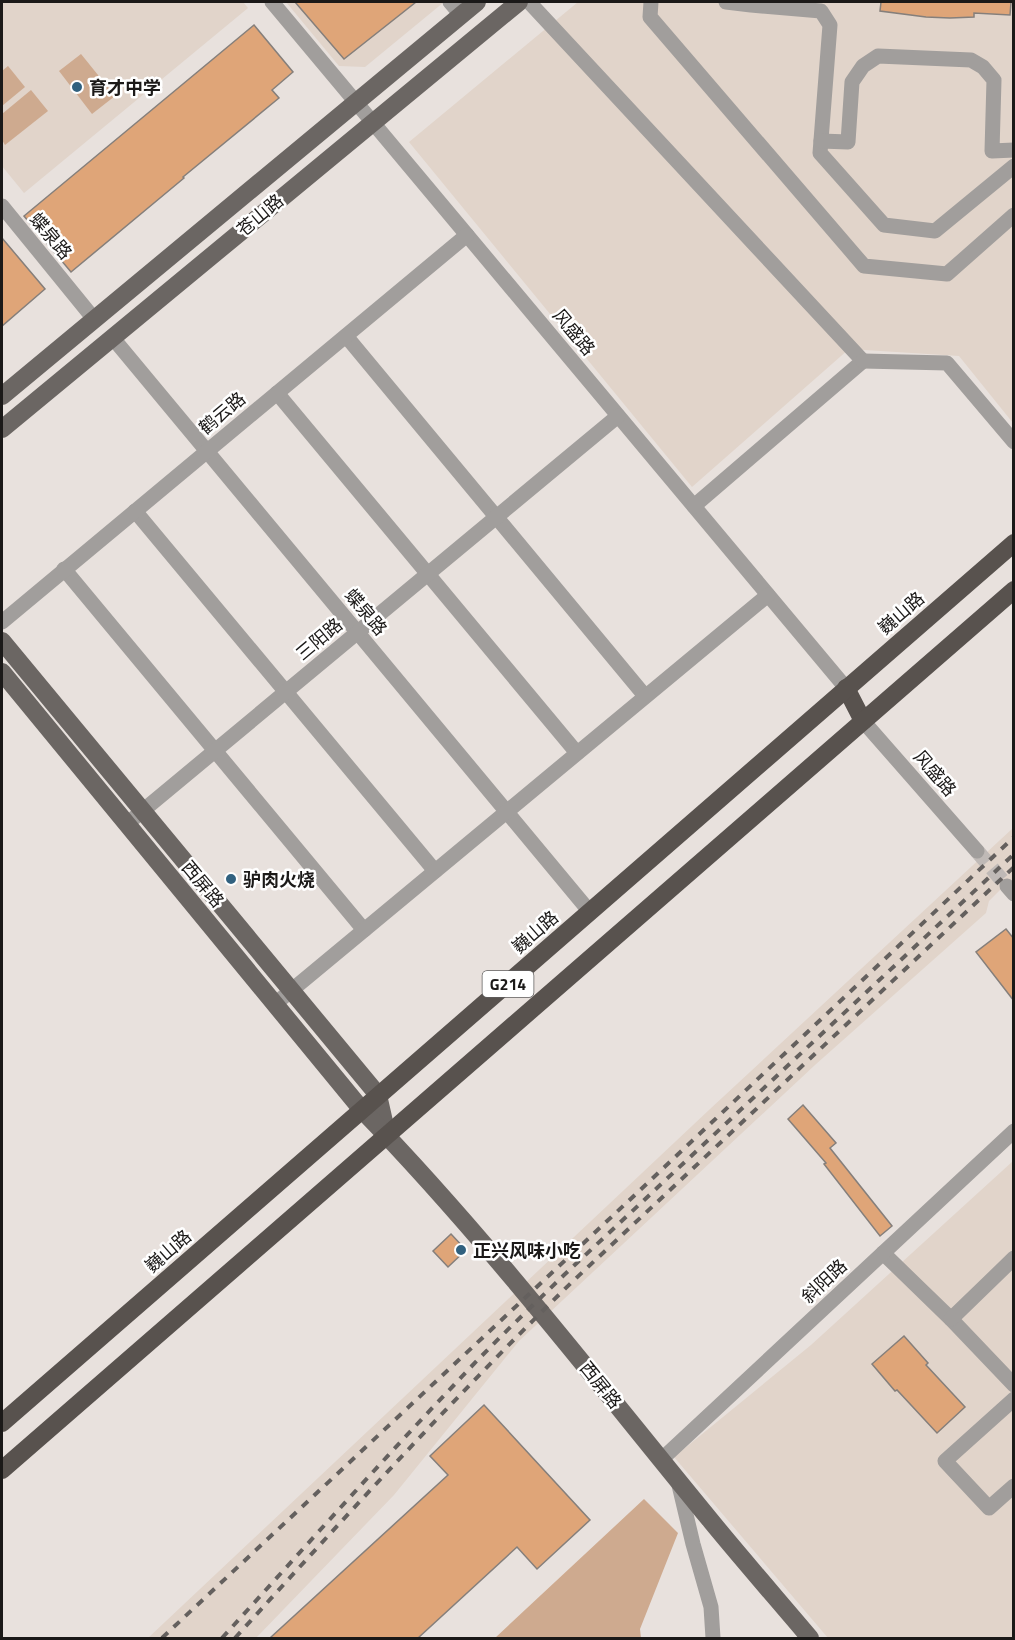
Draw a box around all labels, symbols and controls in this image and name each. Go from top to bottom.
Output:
place label: 育才中学 [89,74,161,101]
marker: 育才中学 [70,80,84,94]
street label: 苍山路 [231,187,289,243]
street label: 蝶泉路 [23,207,79,265]
street label: 风盛路 [546,303,602,361]
street label: 鹤云路 [193,385,251,441]
street label: 蝶泉路 [338,583,394,641]
street label: 巍山路 [872,585,930,641]
street label: 三阳路 [290,611,348,667]
street label: 风盛路 [907,744,963,802]
street label: 西屏路 [175,855,231,913]
place label: 驴肉火烧 [243,866,315,893]
marker: 驴肉火烧 [224,872,238,886]
street label: 巍山路 [506,904,564,960]
road number: G214 [482,971,534,997]
street label: 巍山路 [139,1223,197,1279]
place label: 正兴风味小吃 [473,1237,581,1264]
marker: 正兴风味小吃 [454,1243,468,1257]
street label: 斜阳路 [795,1253,853,1309]
street label: 西屏路 [574,1356,628,1414]

